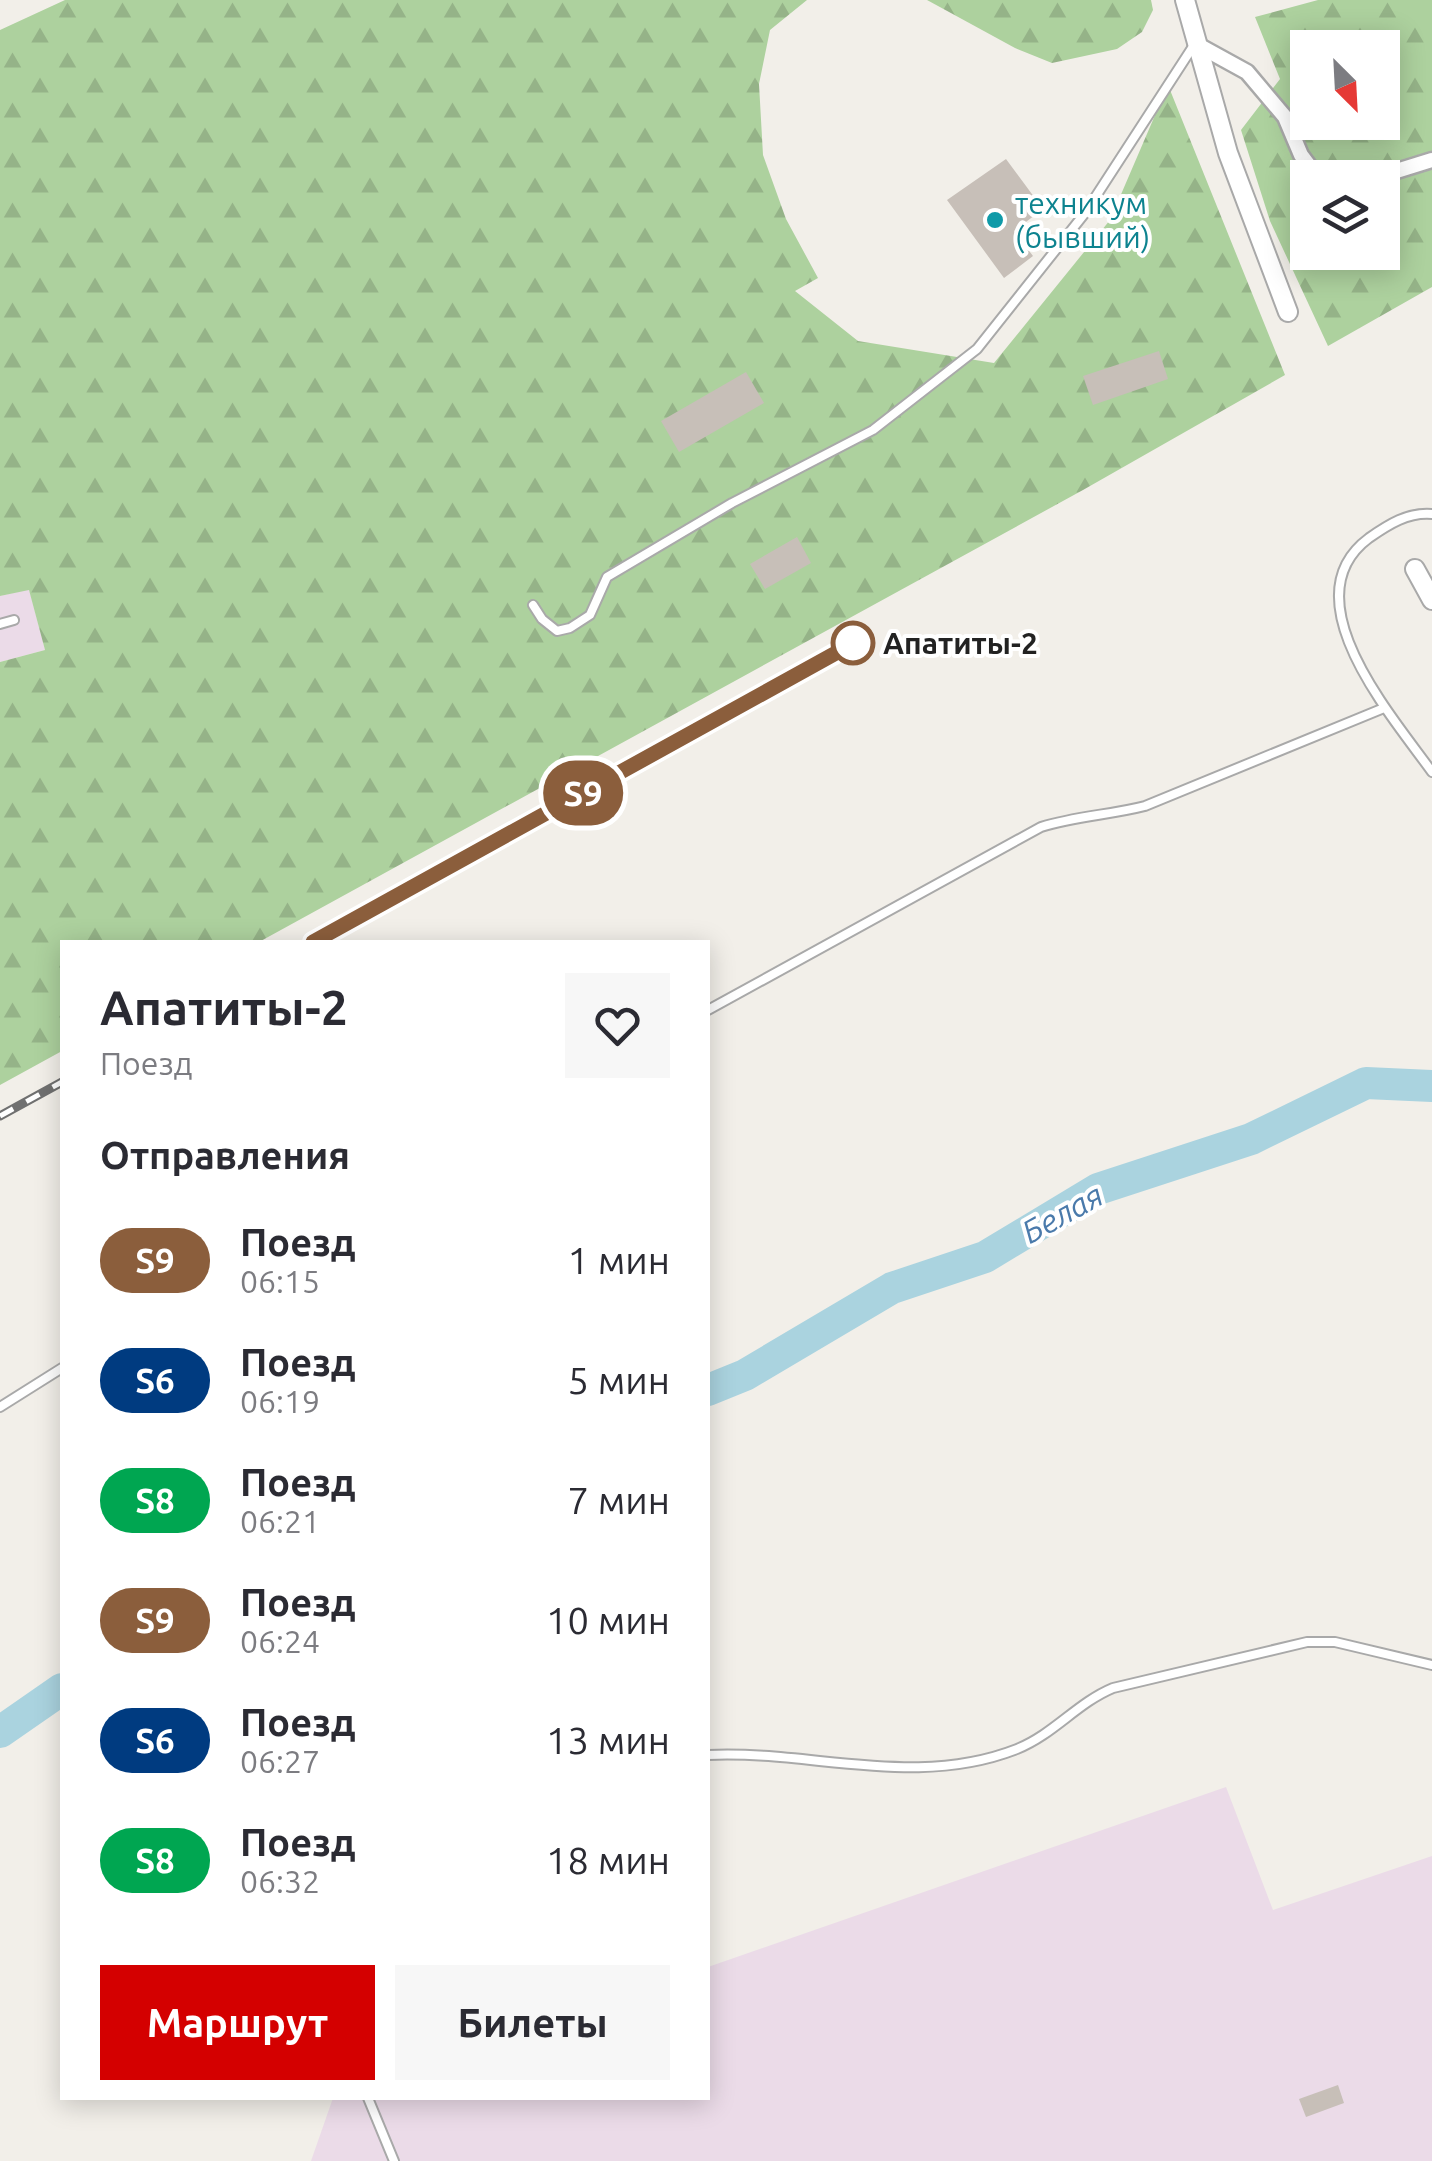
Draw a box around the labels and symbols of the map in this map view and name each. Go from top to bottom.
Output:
north arrow [1290,30,1400,140]
place label: техникум (бывший) [1015,186,1150,254]
marker: техникум (бывший) [984,209,1006,231]
marker: Апатиты-2 [832,622,874,664]
place label: Апатиты-2 [883,626,1038,660]
line badge: S9 [538,760,628,826]
water label: Белая [1015,1176,1109,1250]

